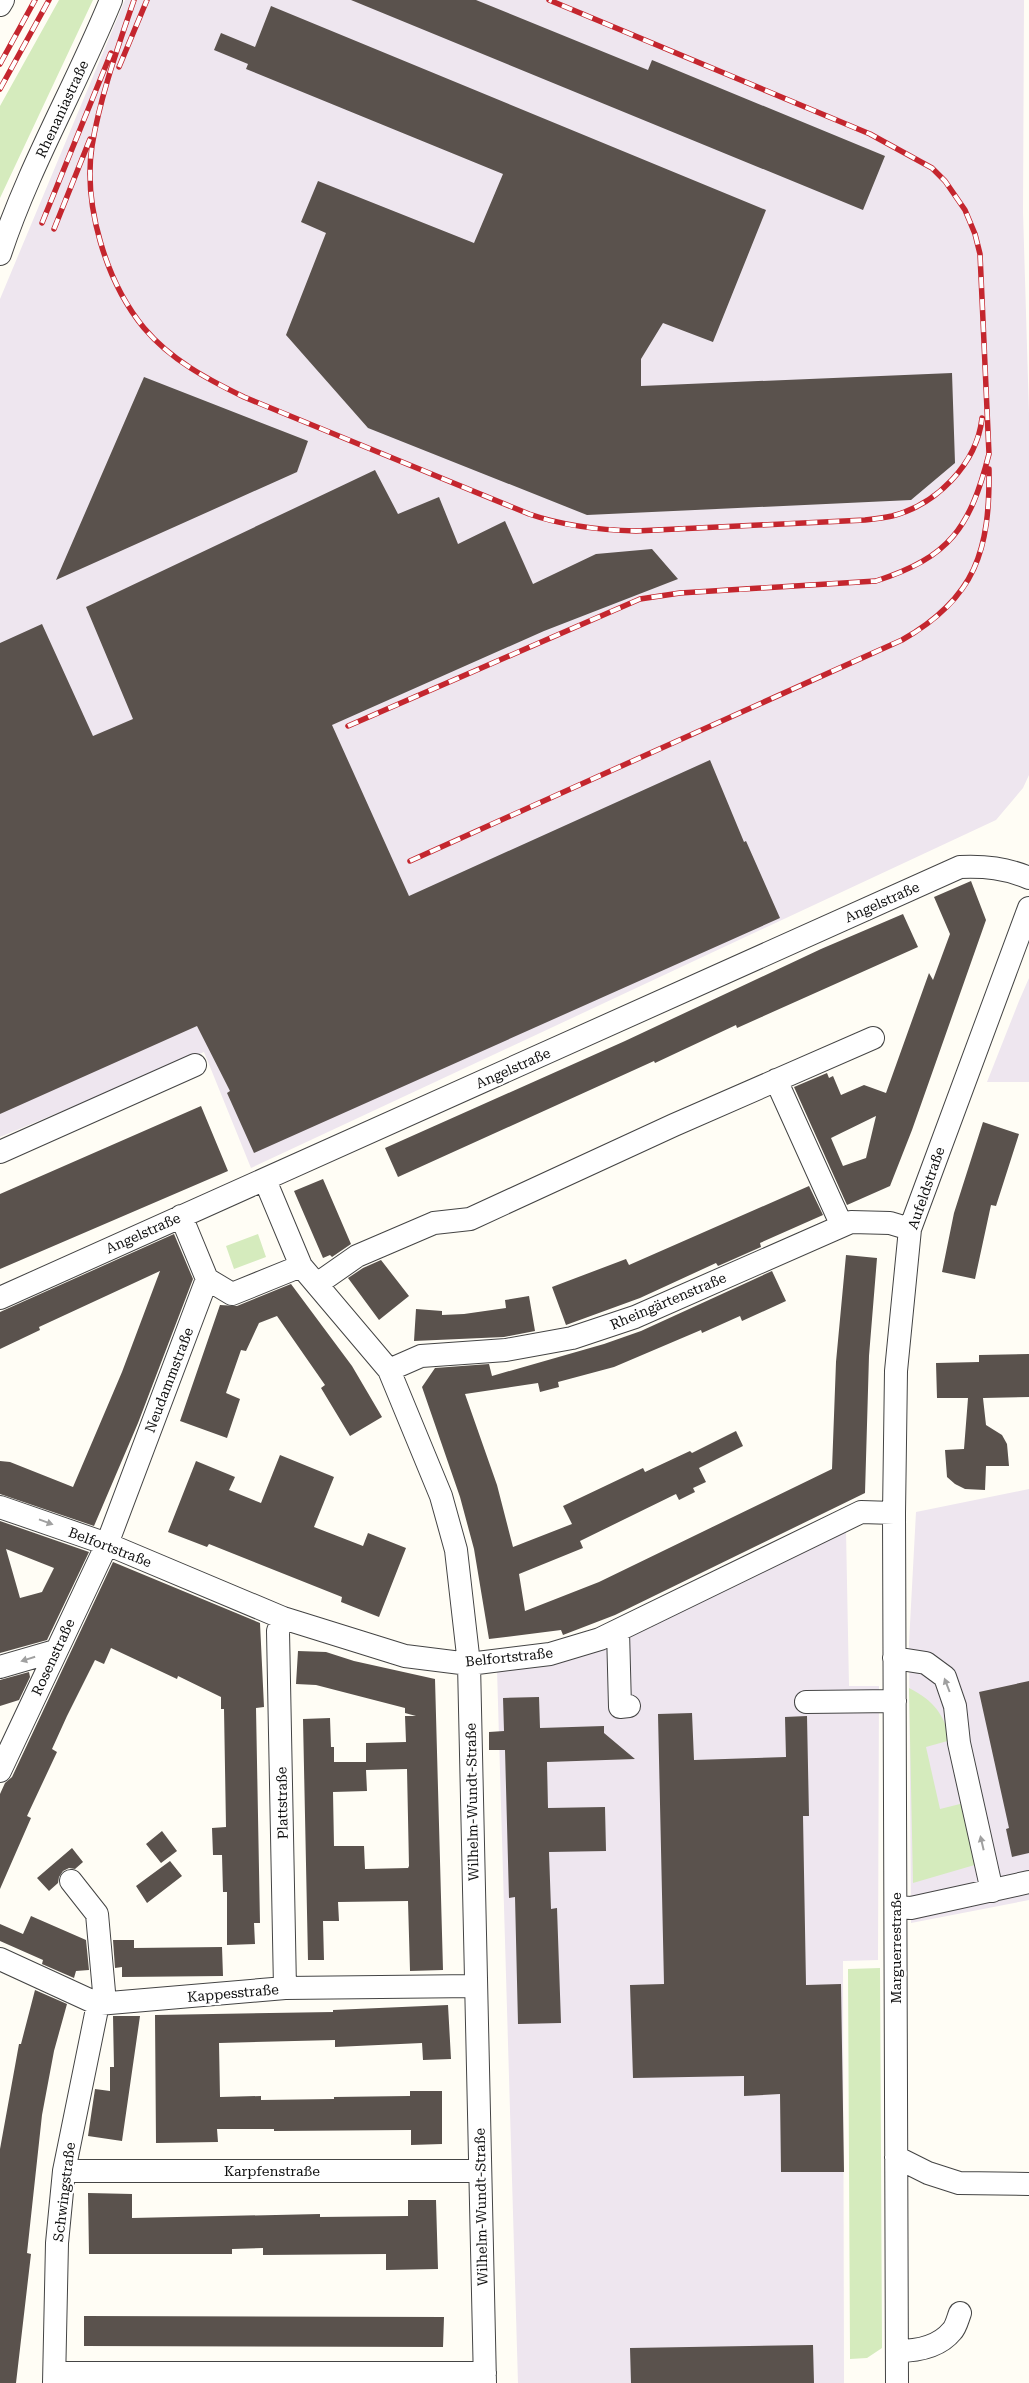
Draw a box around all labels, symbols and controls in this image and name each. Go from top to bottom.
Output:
street label: Rhenaniastraße [32,57,92,160]
street label: Angelstraße [842,878,922,926]
street label: Angelstraße [473,1044,553,1092]
street label: Aufeldstraße [904,1144,948,1231]
street label: Angelstraße [103,1209,183,1257]
street label: Rheingärtenstraße [608,1269,729,1333]
street label: Neudammstraße [142,1325,196,1435]
one-way arrow [39,1518,54,1526]
street label: Belfortstraße [66,1524,154,1570]
street label: Rosenstraße [28,1616,78,1698]
street label: Belfortstraße [464,1644,554,1670]
one-way arrow [20,1655,35,1663]
one-way arrow [943,1677,951,1692]
street label: Wilhelm-Wundt-Straße [463,1723,481,1881]
street label: Plattstraße [273,1766,291,1840]
one-way arrow [978,1836,986,1851]
street label: Marguerrestraße [888,1892,904,2004]
street label: Kappesstraße [187,1981,280,2005]
street label: Wilhelm-Wundt-Straße [472,2128,490,2286]
street label: Schwingstraße [50,2141,78,2243]
street label: Karpfenstraße [224,2163,320,2179]

